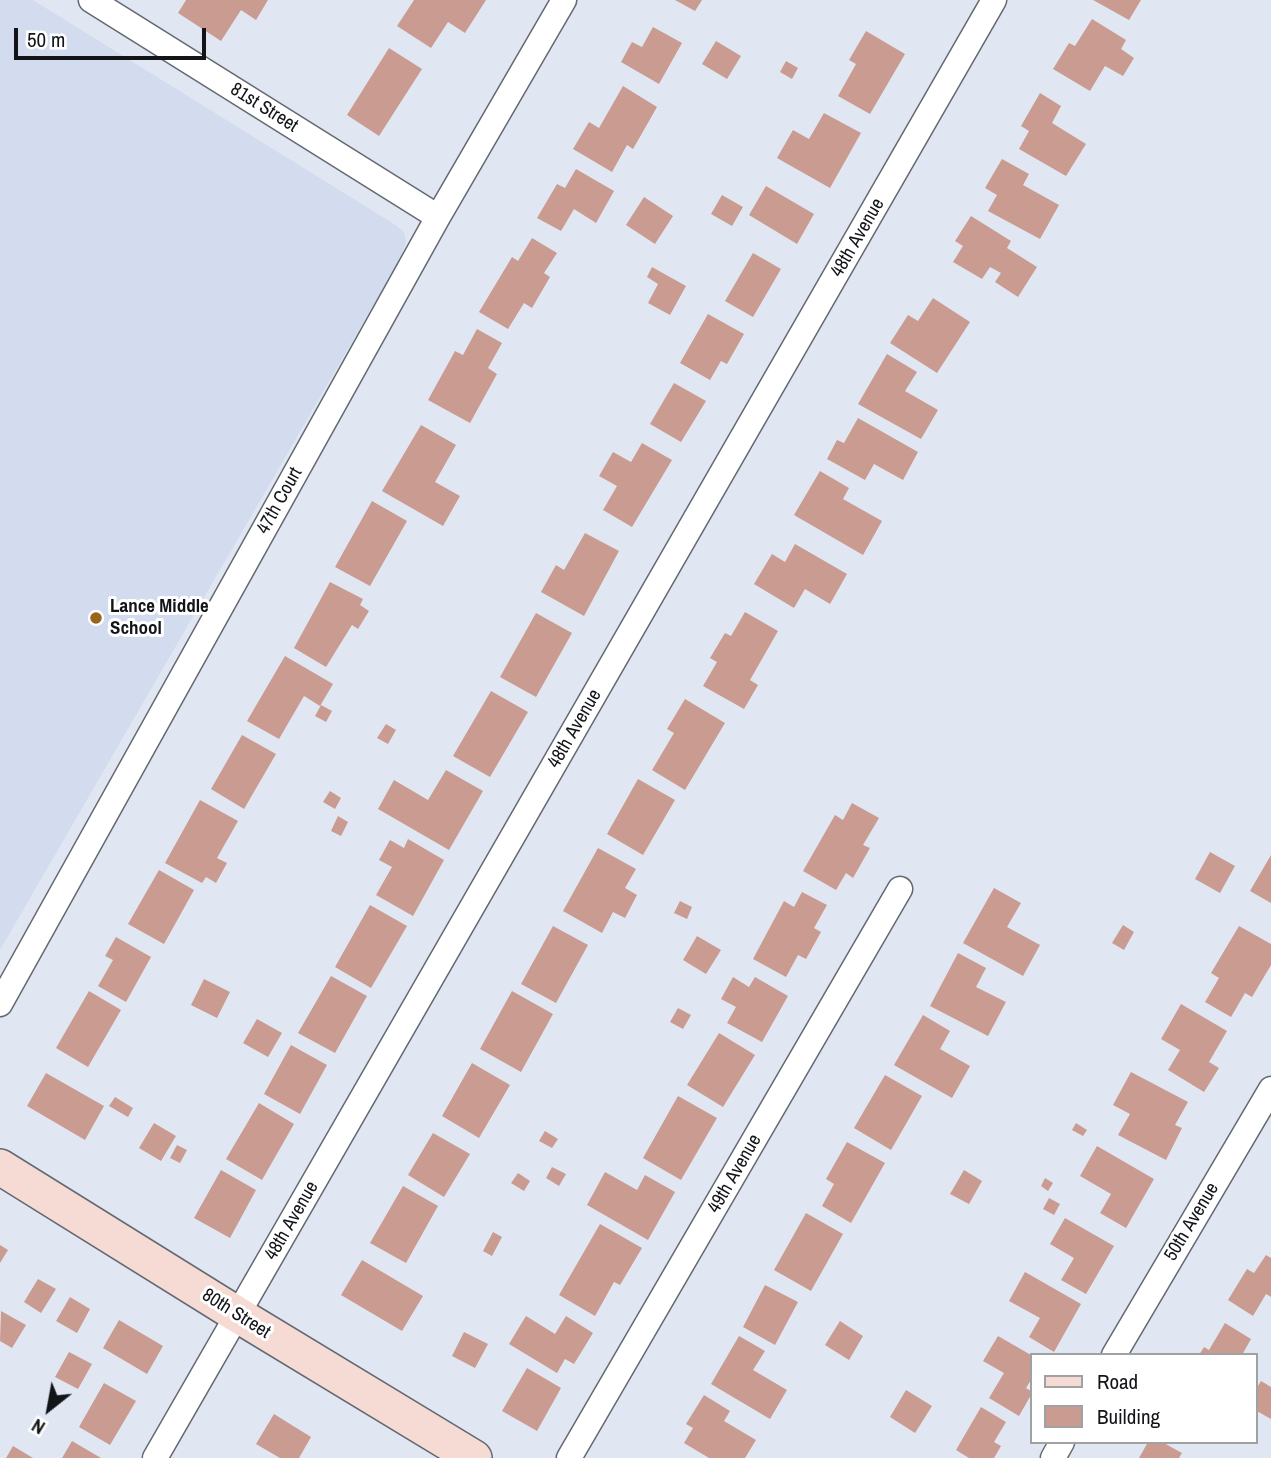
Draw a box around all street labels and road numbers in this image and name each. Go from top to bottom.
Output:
street label: 81st Street [226,78,302,138]
street label: 48th Avenue [826,195,890,281]
street label: 47th Court [252,464,308,538]
street label: 48th Avenue [543,686,607,772]
street label: 49th Avenue [703,1131,767,1217]
street label: 48th Avenue [260,1178,324,1264]
street label: 50th Avenue [1160,1179,1224,1265]
street label: 80th Street [198,1284,274,1344]

